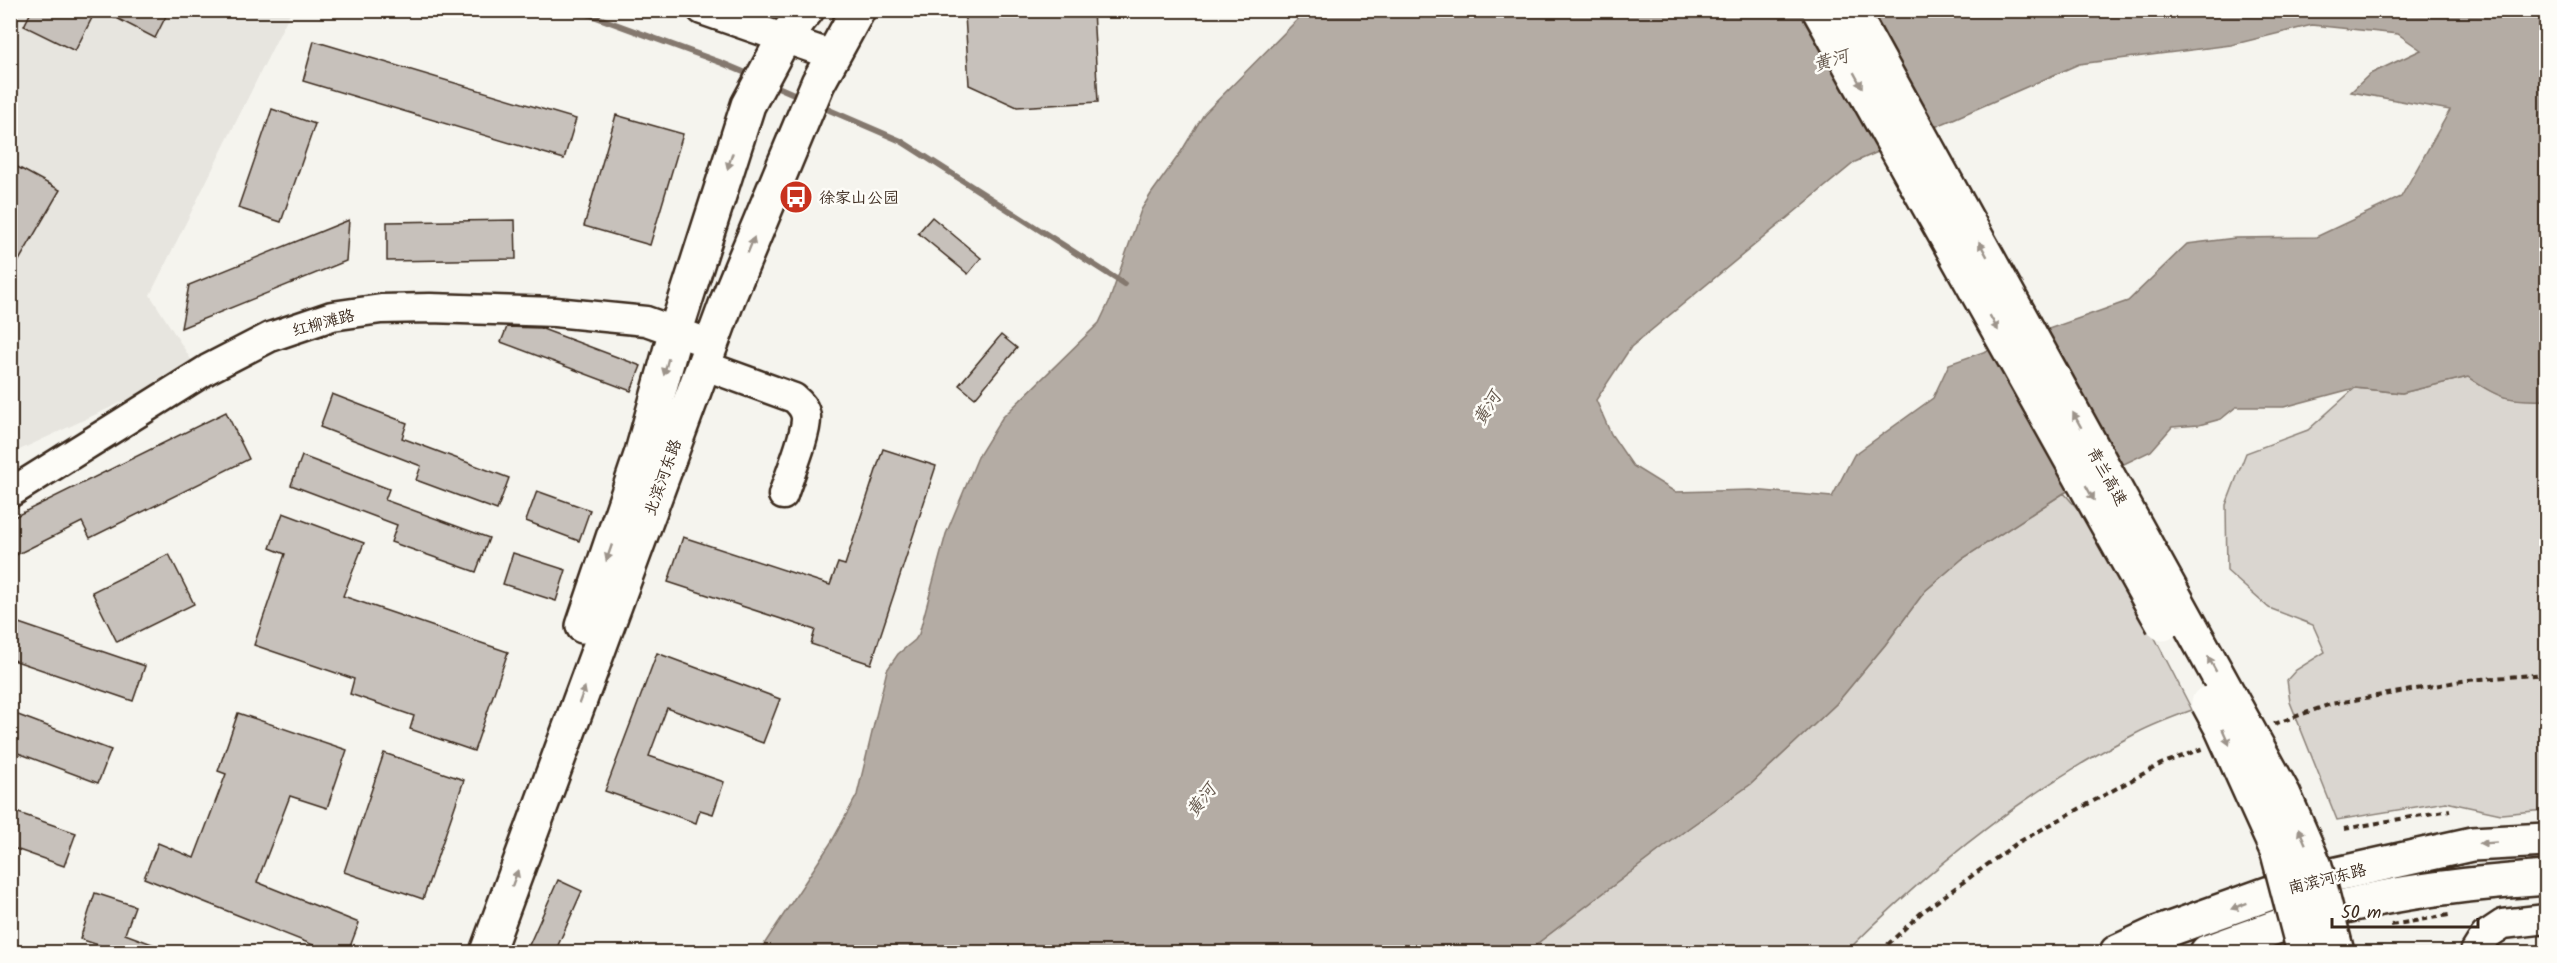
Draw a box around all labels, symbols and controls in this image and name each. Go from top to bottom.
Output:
water label: 黄河 [1810,41,1856,81]
one-way arrow [1853,72,1863,89]
one-way arrow [725,152,735,170]
bus stop icon: 徐家山公园 [778,179,814,215]
place label: 徐家山公园 [819,186,899,211]
one-way arrow [746,236,756,254]
one-way arrow [1977,241,1988,257]
street label: 红柳滩路 [289,303,358,344]
one-way arrow [1989,315,1999,332]
one-way arrow [660,357,670,376]
water label: 黄河 [1466,383,1512,432]
one-way arrow [2072,411,2082,428]
street label: 北滨河东路 [638,436,689,519]
street label: 青兰高速 [2080,443,2133,511]
one-way arrow [2085,485,2095,502]
one-way arrow [603,544,613,562]
one-way arrow [2207,655,2217,672]
one-way arrow [578,686,587,704]
one-way arrow [2221,728,2231,746]
water label: 黄河 [1180,775,1227,824]
one-way arrow [2298,828,2307,845]
one-way arrow [2479,839,2498,848]
street label: 南滨河东路 [2286,858,2369,901]
one-way arrow [510,869,520,887]
scale bar [2332,891,2478,929]
text: 50 m [2341,899,2381,928]
one-way arrow [2229,901,2247,911]

